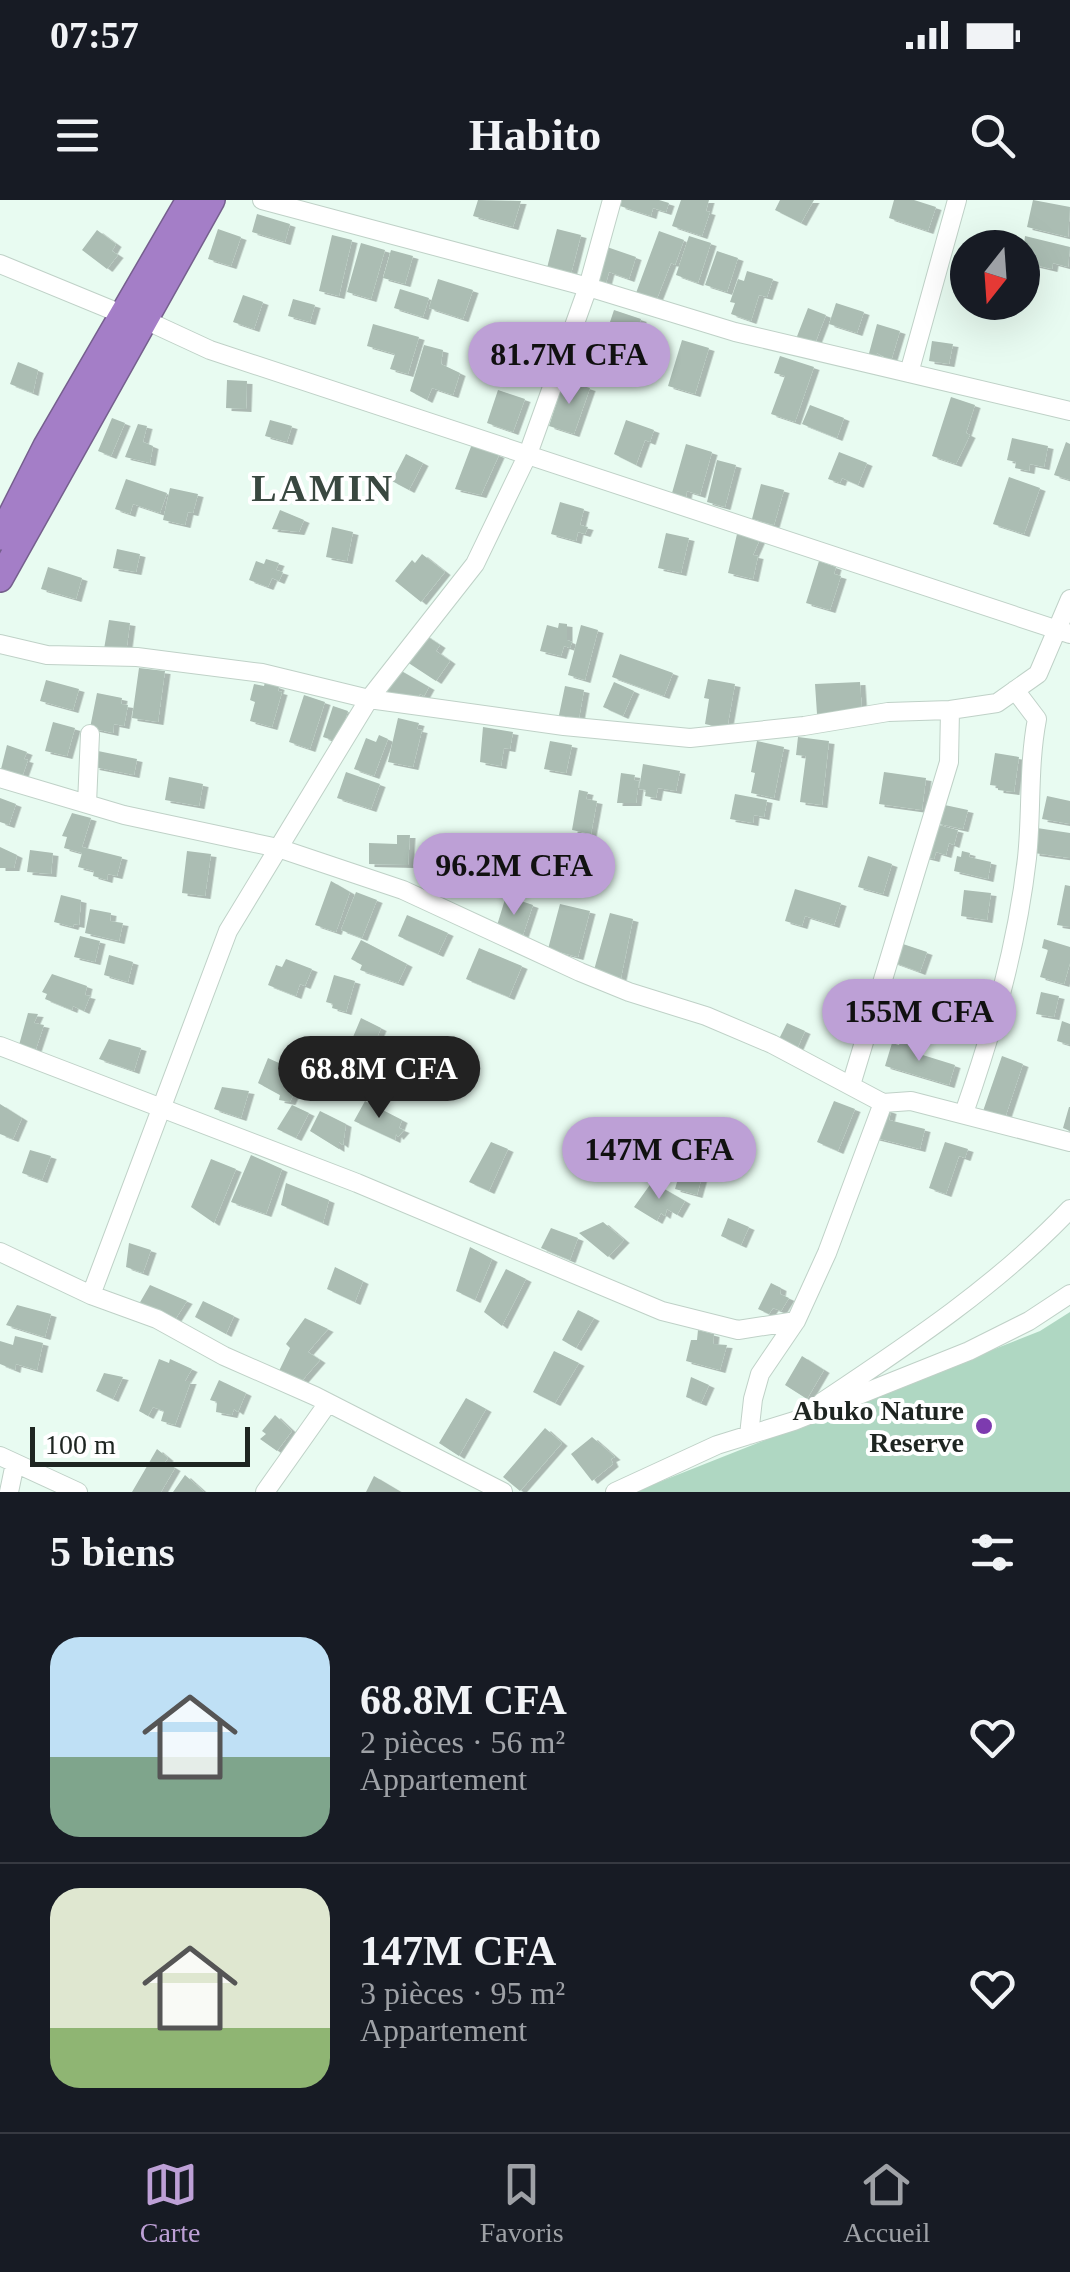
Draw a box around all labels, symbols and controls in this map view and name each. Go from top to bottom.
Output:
text: 07:57 [50,14,139,56]
icon: menu [50,108,105,163]
icon: search [965,108,1020,163]
text: Habito [469,110,601,160]
north arrow [950,230,1040,320]
map controls [950,230,1040,320]
pin: 81.7M CFA [455,322,683,407]
text: 81.7M CFA [490,336,648,372]
district label: LAMIN [251,467,395,509]
pin: 96.2M CFA [400,833,628,918]
text: 96.2M CFA [435,847,593,883]
pin: 155M CFA [816,979,1022,1064]
text: 155M CFA [844,993,994,1029]
pin: 68.8M CFA [265,1036,493,1121]
text: 68.8M CFA [300,1050,458,1086]
pin: 147M CFA [556,1117,762,1202]
text: 147M CFA [584,1131,734,1167]
place label: Abuko Nature Reserve [793,1395,964,1458]
marker: Abuko Nature Reserve [973,1415,995,1437]
scale bar [30,1422,250,1466]
text: 100 m [45,1429,116,1460]
icon: filters [965,1525,1020,1580]
text: 5 biens [50,1529,175,1575]
icon: home [130,1677,250,1797]
text: 68.8M CFA [360,1677,567,1723]
icon: heart [965,1710,1020,1765]
text: 2 pièces · 56 m² [360,1724,565,1760]
text: Appartement [360,1761,527,1797]
icon: home [130,1928,250,2048]
text: 147M CFA [360,1928,556,1974]
icon: heart [965,1961,1020,2016]
text: 3 pièces · 95 m² [360,1975,565,2011]
text: Appartement [360,2012,527,2048]
tab: Carte [140,2157,200,2249]
tab: Favoris [480,2157,564,2249]
tab: Accueil [843,2157,930,2249]

